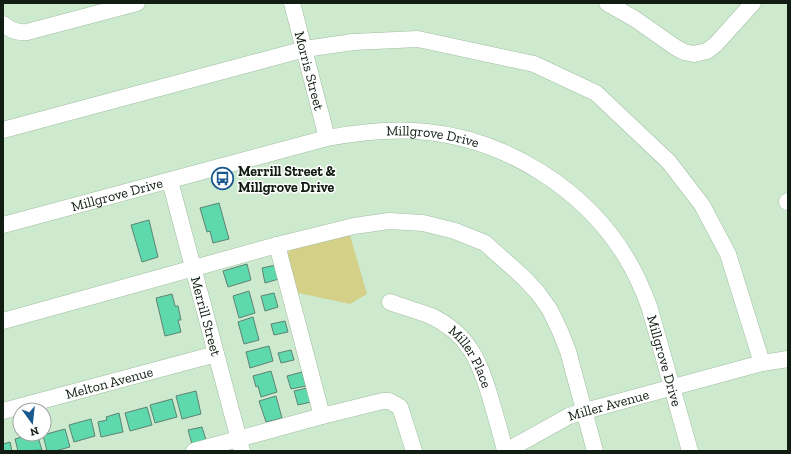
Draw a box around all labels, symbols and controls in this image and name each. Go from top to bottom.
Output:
street label: Morris Street [291,29,328,113]
street label: Millgrove Drive [386,122,482,151]
place label: Merrill Street & Millgrove Drive [238,163,335,196]
bus stop icon: Merrill Street & Millgrove Drive [209,166,235,192]
street label: Millgrove Drive [69,174,165,215]
street label: Merrill Street [187,274,225,359]
street label: Millgrove Drive [644,313,686,409]
street label: Miller Place [445,322,495,390]
street label: Melton Avenue [64,363,155,402]
street label: Miller Avenue [566,385,651,424]
north arrow [12,402,52,442]
text: N [28,424,40,439]

